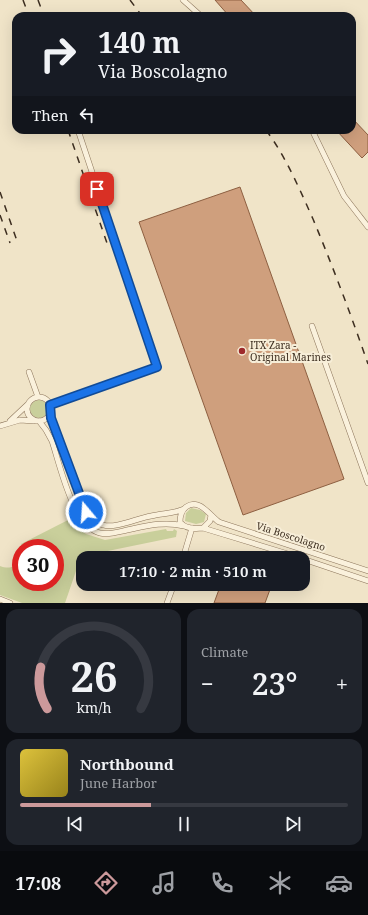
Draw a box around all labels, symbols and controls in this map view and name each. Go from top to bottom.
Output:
text: 140 m [98,23,180,61]
icon: right [32,28,84,80]
text: Via Boscolagno [98,59,228,83]
icon: left [76,104,98,126]
text: Then [32,105,68,125]
pin [80,172,114,206]
icon: arrive [86,178,108,200]
place label: ITX Zara - Original Marines [250,338,331,364]
marker: ITX Zara - Original Marines [237,346,247,356]
position arrow [65,491,107,533]
street label: Via Boscolagno [255,518,328,554]
speed limit sign: 30 [12,539,64,591]
text: 17:10 · 2 min · 510 m [119,561,267,581]
text: Climate [201,643,248,661]
text: 26 [70,648,117,704]
text: 23° [252,663,298,704]
text: − [201,668,214,698]
text: + [336,668,348,698]
text: km/h [76,698,111,717]
text: Northbound [80,754,174,774]
text: June Harbor [80,774,157,792]
icon: previous [64,813,86,835]
icon: pause [173,813,195,835]
icon: next [282,813,304,835]
icon: directions [92,869,120,897]
icon: music [150,869,178,897]
icon: phone [208,869,236,897]
icon: climate [266,869,294,897]
icon: car [325,869,353,897]
text: 17:08 [15,871,61,895]

